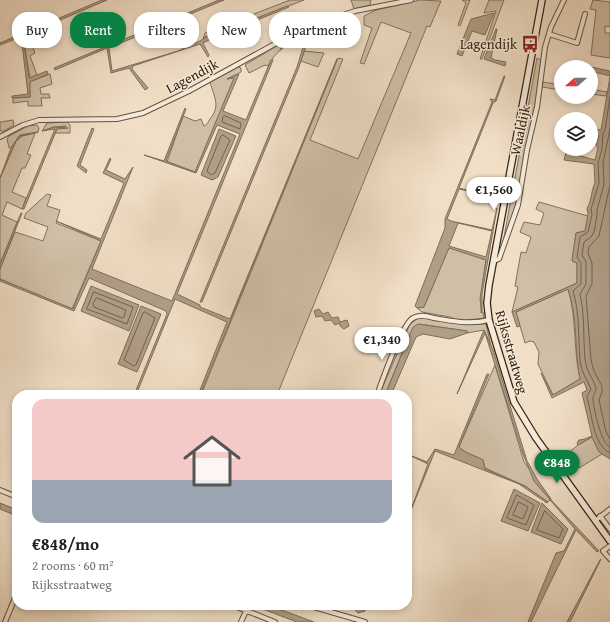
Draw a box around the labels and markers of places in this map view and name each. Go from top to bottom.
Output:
place label: Lagendijk [460,34,518,54]
bus stop icon: Lagendijk [520,34,540,54]
pin: €1,560 [461,177,527,211]
pin: €1,340 [349,327,415,361]
pin: €848 [533,450,581,484]

